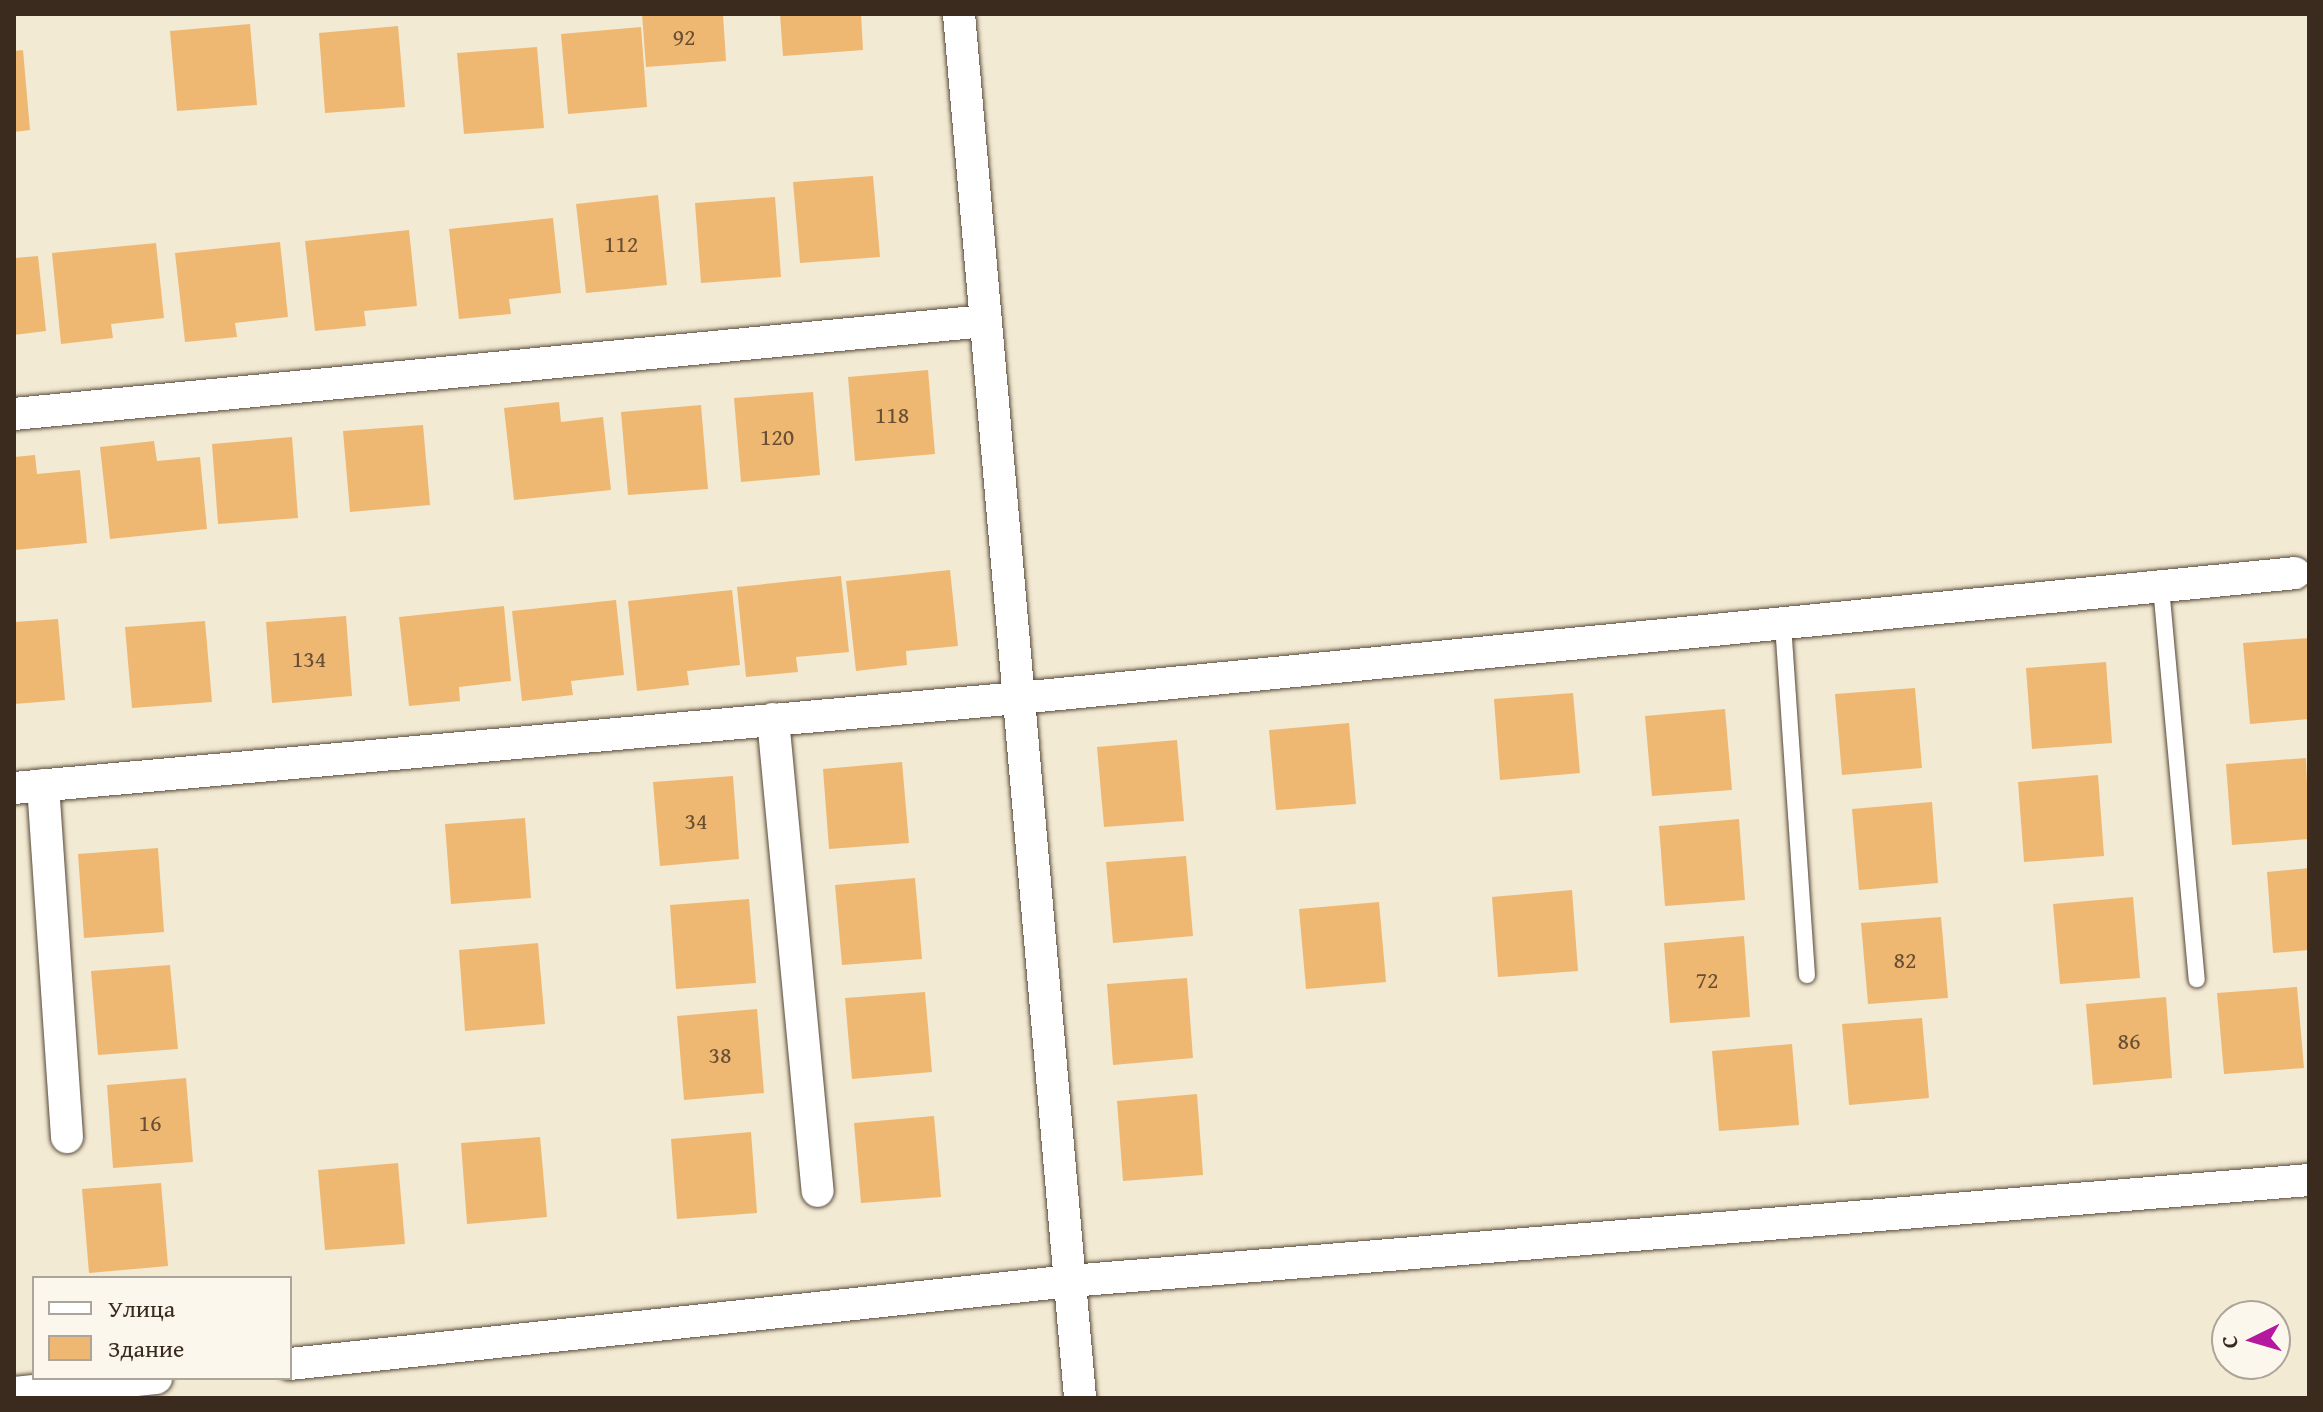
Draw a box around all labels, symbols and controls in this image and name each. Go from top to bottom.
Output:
house number: 92 [672,23,696,51]
house number: 112 [604,230,638,258]
house number: 118 [875,401,909,429]
house number: 120 [760,423,794,451]
house number: 134 [292,645,326,673]
house number: 34 [684,807,708,835]
house number: 82 [1893,946,1917,974]
house number: 72 [1695,966,1719,994]
house number: 86 [2117,1027,2141,1055]
house number: 38 [708,1041,732,1069]
house number: 16 [138,1109,162,1137]
legend [32,1276,292,1380]
text: Улица [108,1291,175,1326]
north arrow [2211,1300,2291,1380]
text: Здание [108,1331,184,1366]
text: С [2213,1334,2246,1350]

